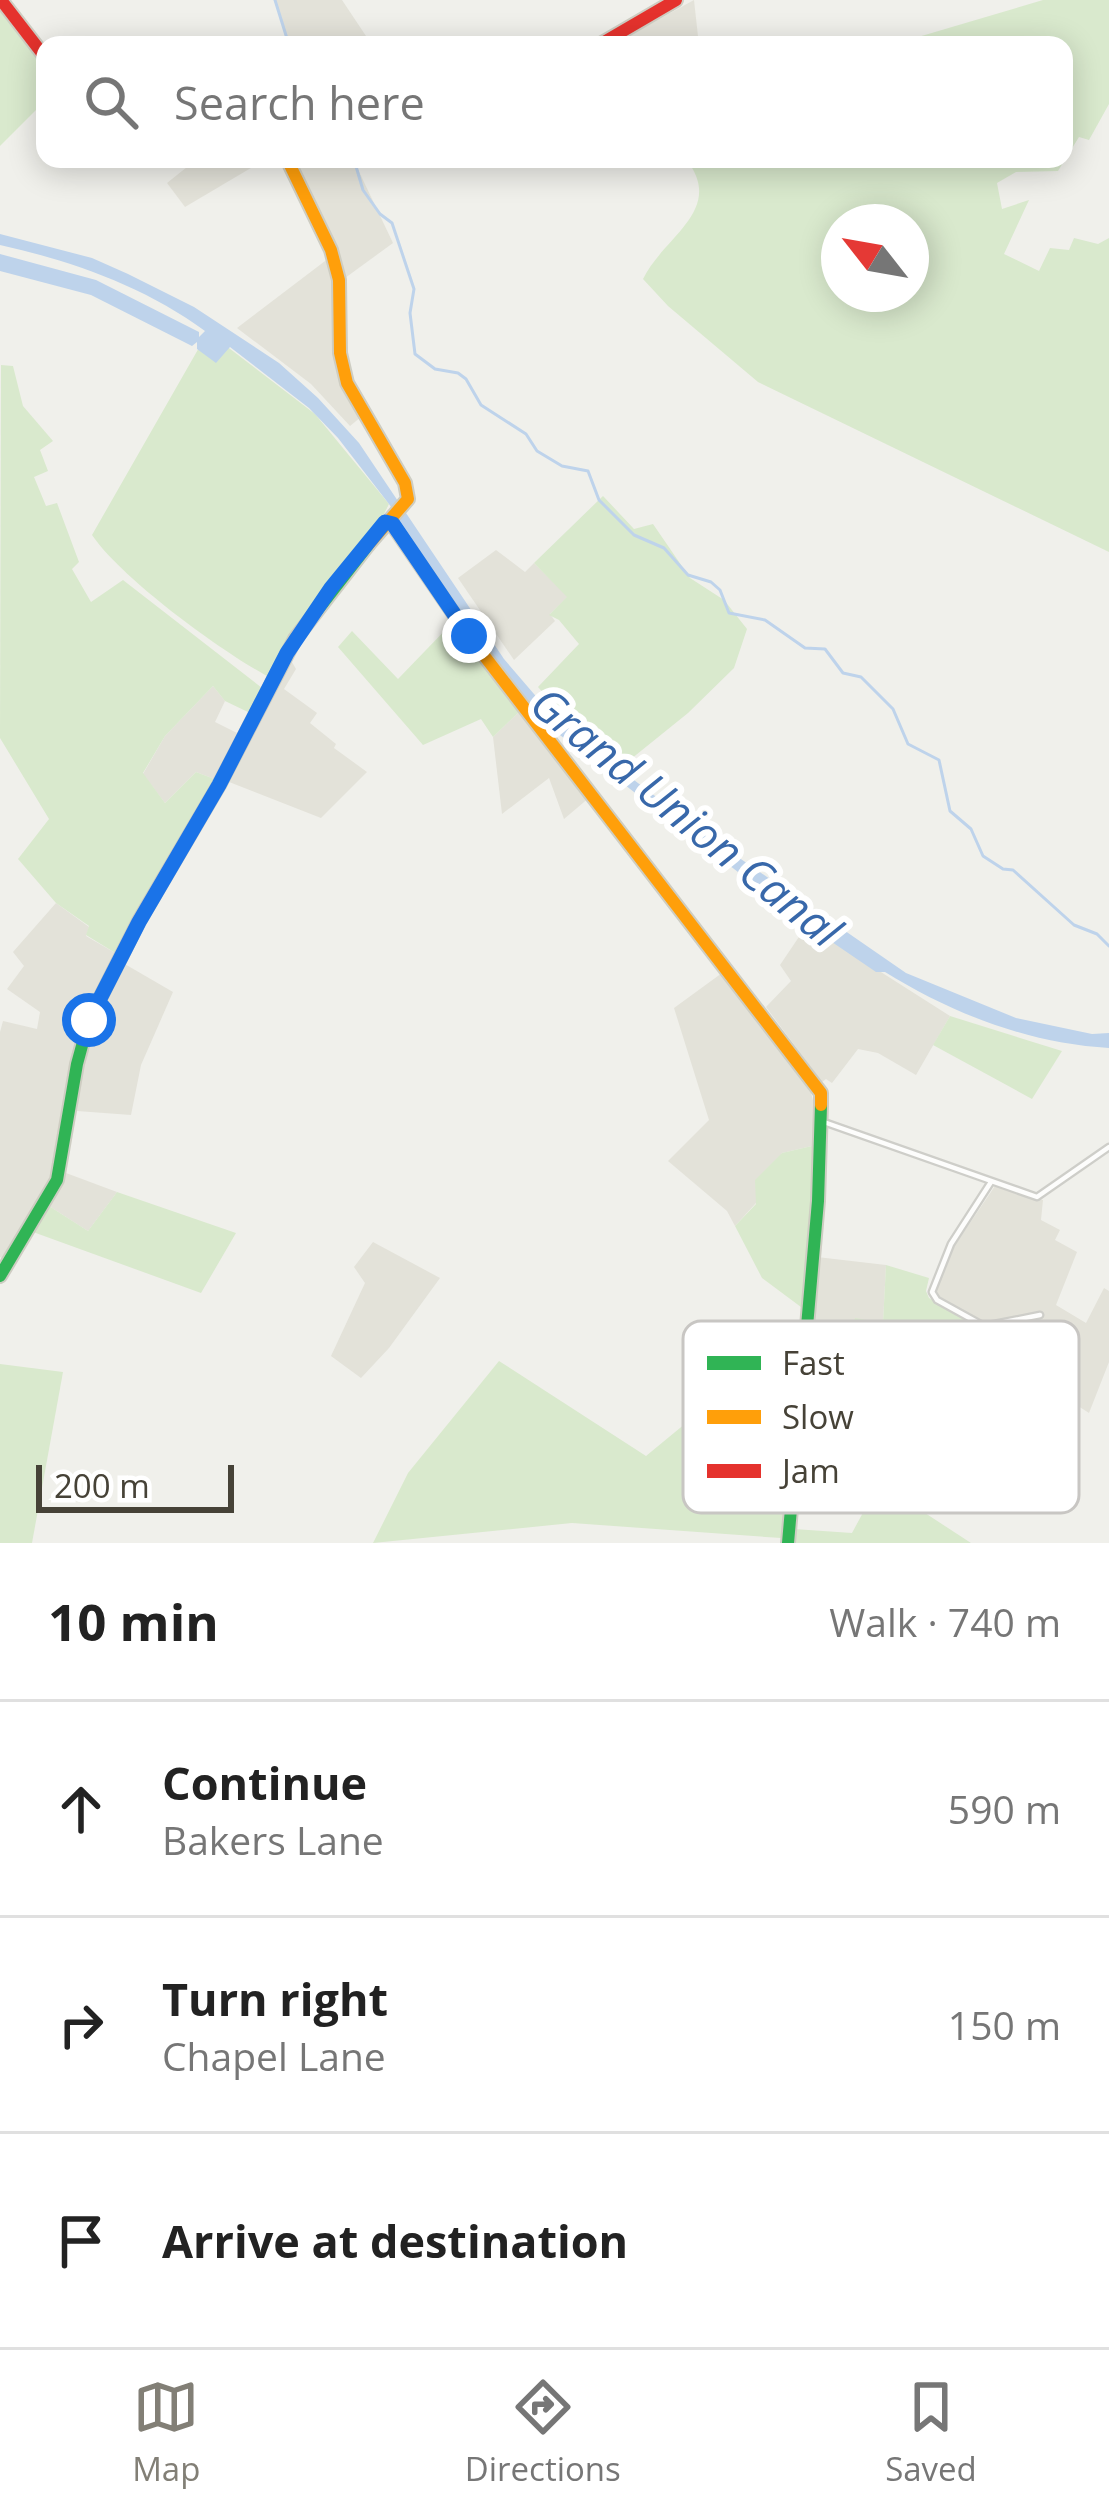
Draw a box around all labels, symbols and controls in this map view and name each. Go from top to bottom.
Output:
search box [36,36,1073,168]
icon: search [78,69,144,135]
text: Search here [174,72,425,133]
north arrow [821,204,929,312]
route end [442,609,496,663]
water label: Grand Union Canal [519,672,856,961]
route start [62,993,116,1047]
legend [683,1321,1079,1513]
text: Fast [782,1340,845,1385]
text: Slow [782,1394,854,1439]
text: Jam [779,1448,840,1493]
scale bar [36,1459,234,1512]
text: 200 m [54,1463,150,1508]
text: 10 min [48,1586,219,1656]
text: Walk · 740 m [829,1595,1061,1648]
text: Continue [162,1752,367,1813]
icon: ahead [48,1776,114,1842]
text: 590 m [948,1782,1061,1835]
text: Bakers Lane [162,1813,384,1866]
text: Turn right [162,1968,388,2029]
icon: right [48,1992,114,2058]
text: 150 m [948,1998,1061,2051]
text: Chapel Lane [162,2029,386,2082]
icon: arrive [48,2208,114,2274]
text: Arrive at destination [162,2210,628,2271]
tab: Map [132,2374,200,2491]
tab: Directions [465,2374,621,2491]
tab: Saved [885,2374,977,2491]

